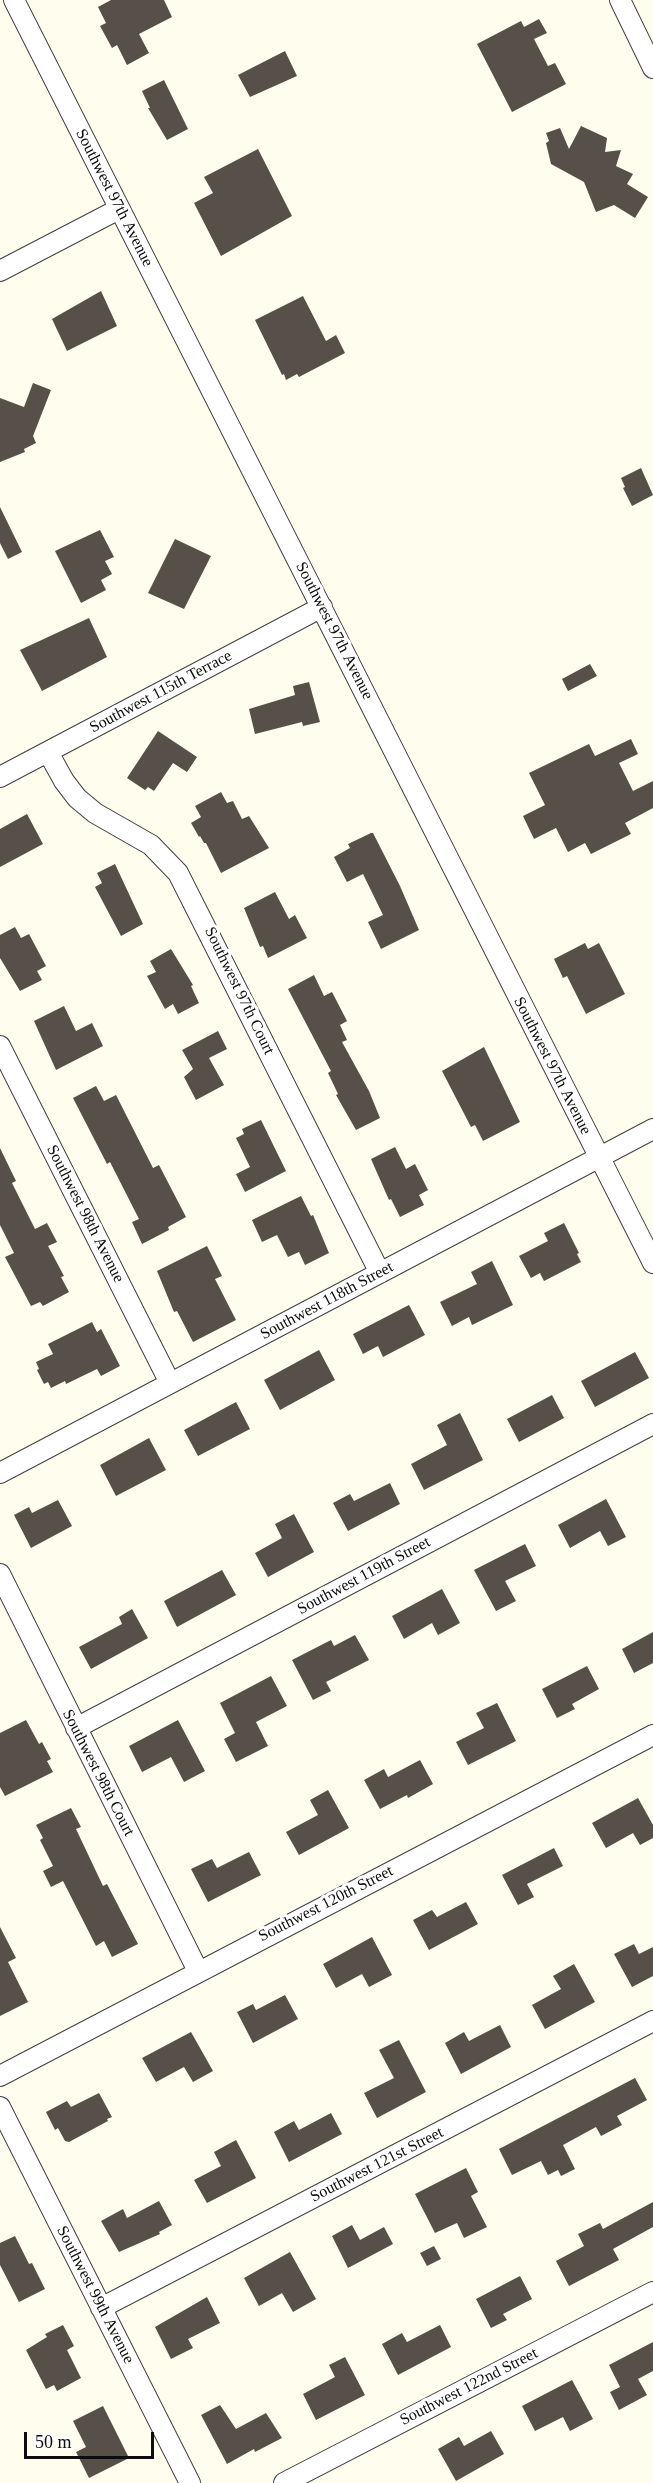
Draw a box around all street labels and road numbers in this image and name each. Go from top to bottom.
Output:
street label: Southwest 97th Avenue [71,126,157,270]
street label: Southwest 97th Avenue [291,559,377,703]
street label: Southwest 115th Terrace [87,646,235,738]
street label: Southwest 97th Court [200,924,278,1058]
street label: Southwest 97th Avenue [509,994,595,1138]
street label: Southwest 98th Avenue [42,1142,128,1286]
street label: Southwest 118th Street [257,1258,397,1344]
street label: Southwest 119th Street [294,1533,434,1619]
street label: Southwest 98th Court [58,1706,138,1840]
street label: Southwest 120th Street [256,1862,396,1946]
street label: Southwest 121st Street [307,2123,447,2207]
street label: Southwest 99th Avenue [52,2223,138,2367]
street label: Southwest 122nd Street [397,2344,541,2430]

